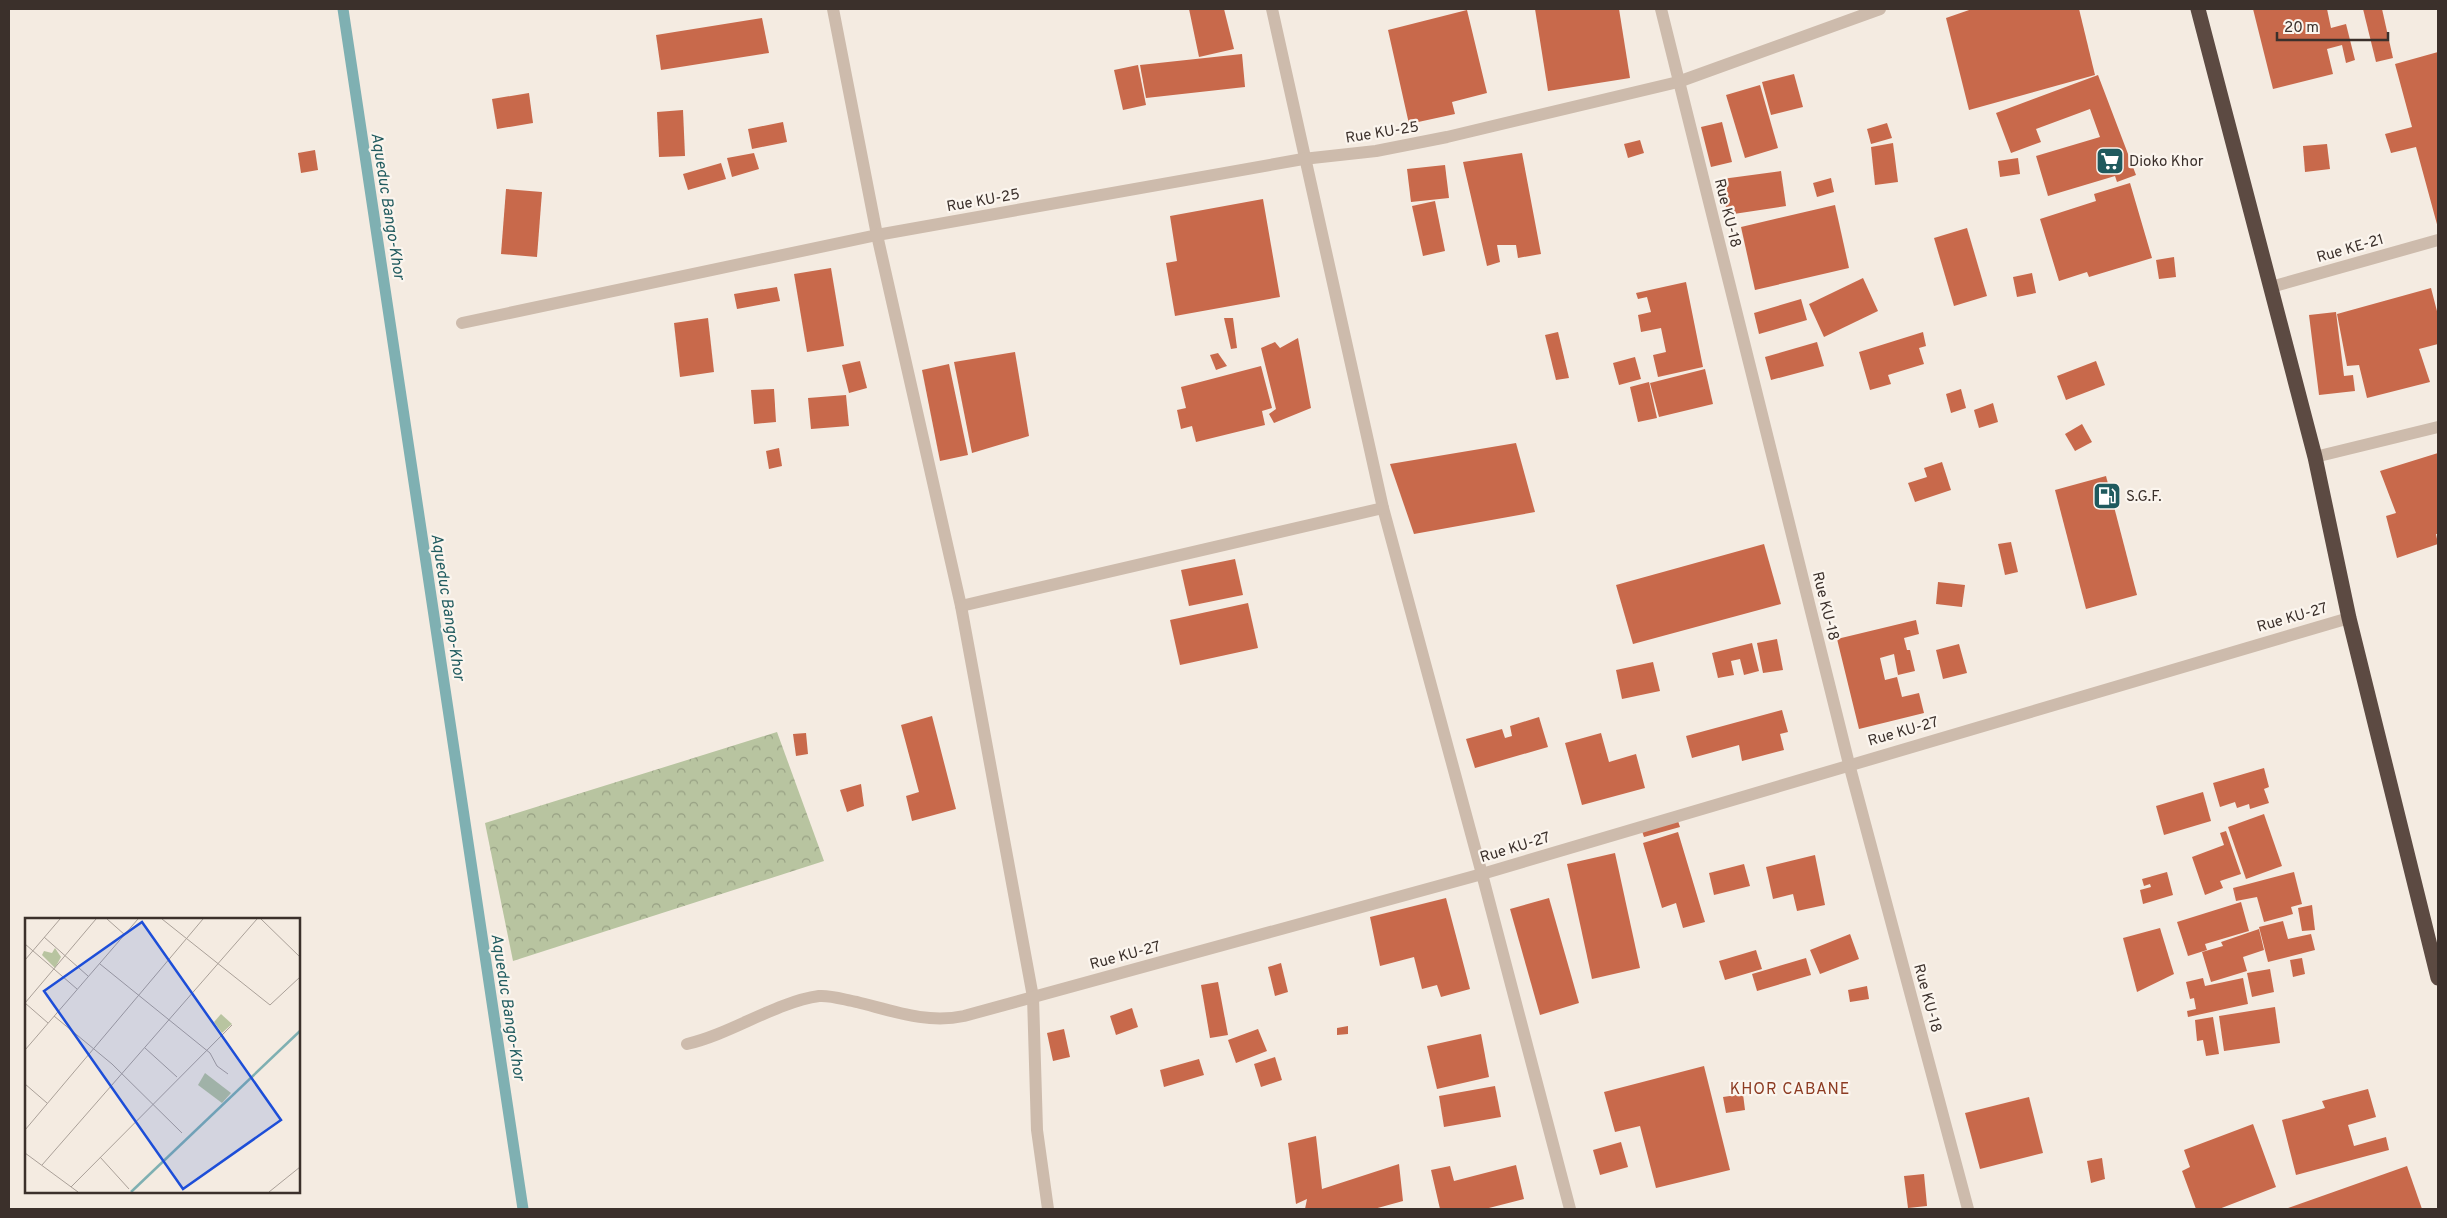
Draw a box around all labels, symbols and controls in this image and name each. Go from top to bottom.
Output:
scale bar [2277,10,2388,42]
text: 20 m [2284,19,2319,38]
street label: Rue KU-25 [1344,118,1420,149]
water label: Aqueduc Bango-Khor [366,131,409,283]
supermarket icon: Dioko Khor [2095,146,2125,176]
place label: Dioko Khor [2129,153,2204,172]
street label: Rue KU-18 [1709,177,1744,250]
street label: Rue KU-25 [945,186,1021,217]
street label: Rue KE-21 [2315,231,2386,268]
fuel station icon: S.G.F. [2092,481,2122,511]
place label: S.G.F. [2126,488,2162,507]
water label: Aqueduc Bango-Khor [426,532,469,684]
street label: Rue KU-18 [1807,570,1842,643]
street label: Rue KU-27 [2255,599,2330,638]
street label: Rue KU-27 [1866,713,1941,752]
street label: Rue KU-27 [1478,829,1553,868]
inset map [25,918,300,1193]
water label: Aqueduc Bango-Khor [486,932,529,1084]
street label: Rue KU-27 [1088,938,1163,975]
street label: Rue KU-18 [1908,962,1945,1035]
district label: KHOR CABANE [1730,1080,1850,1100]

